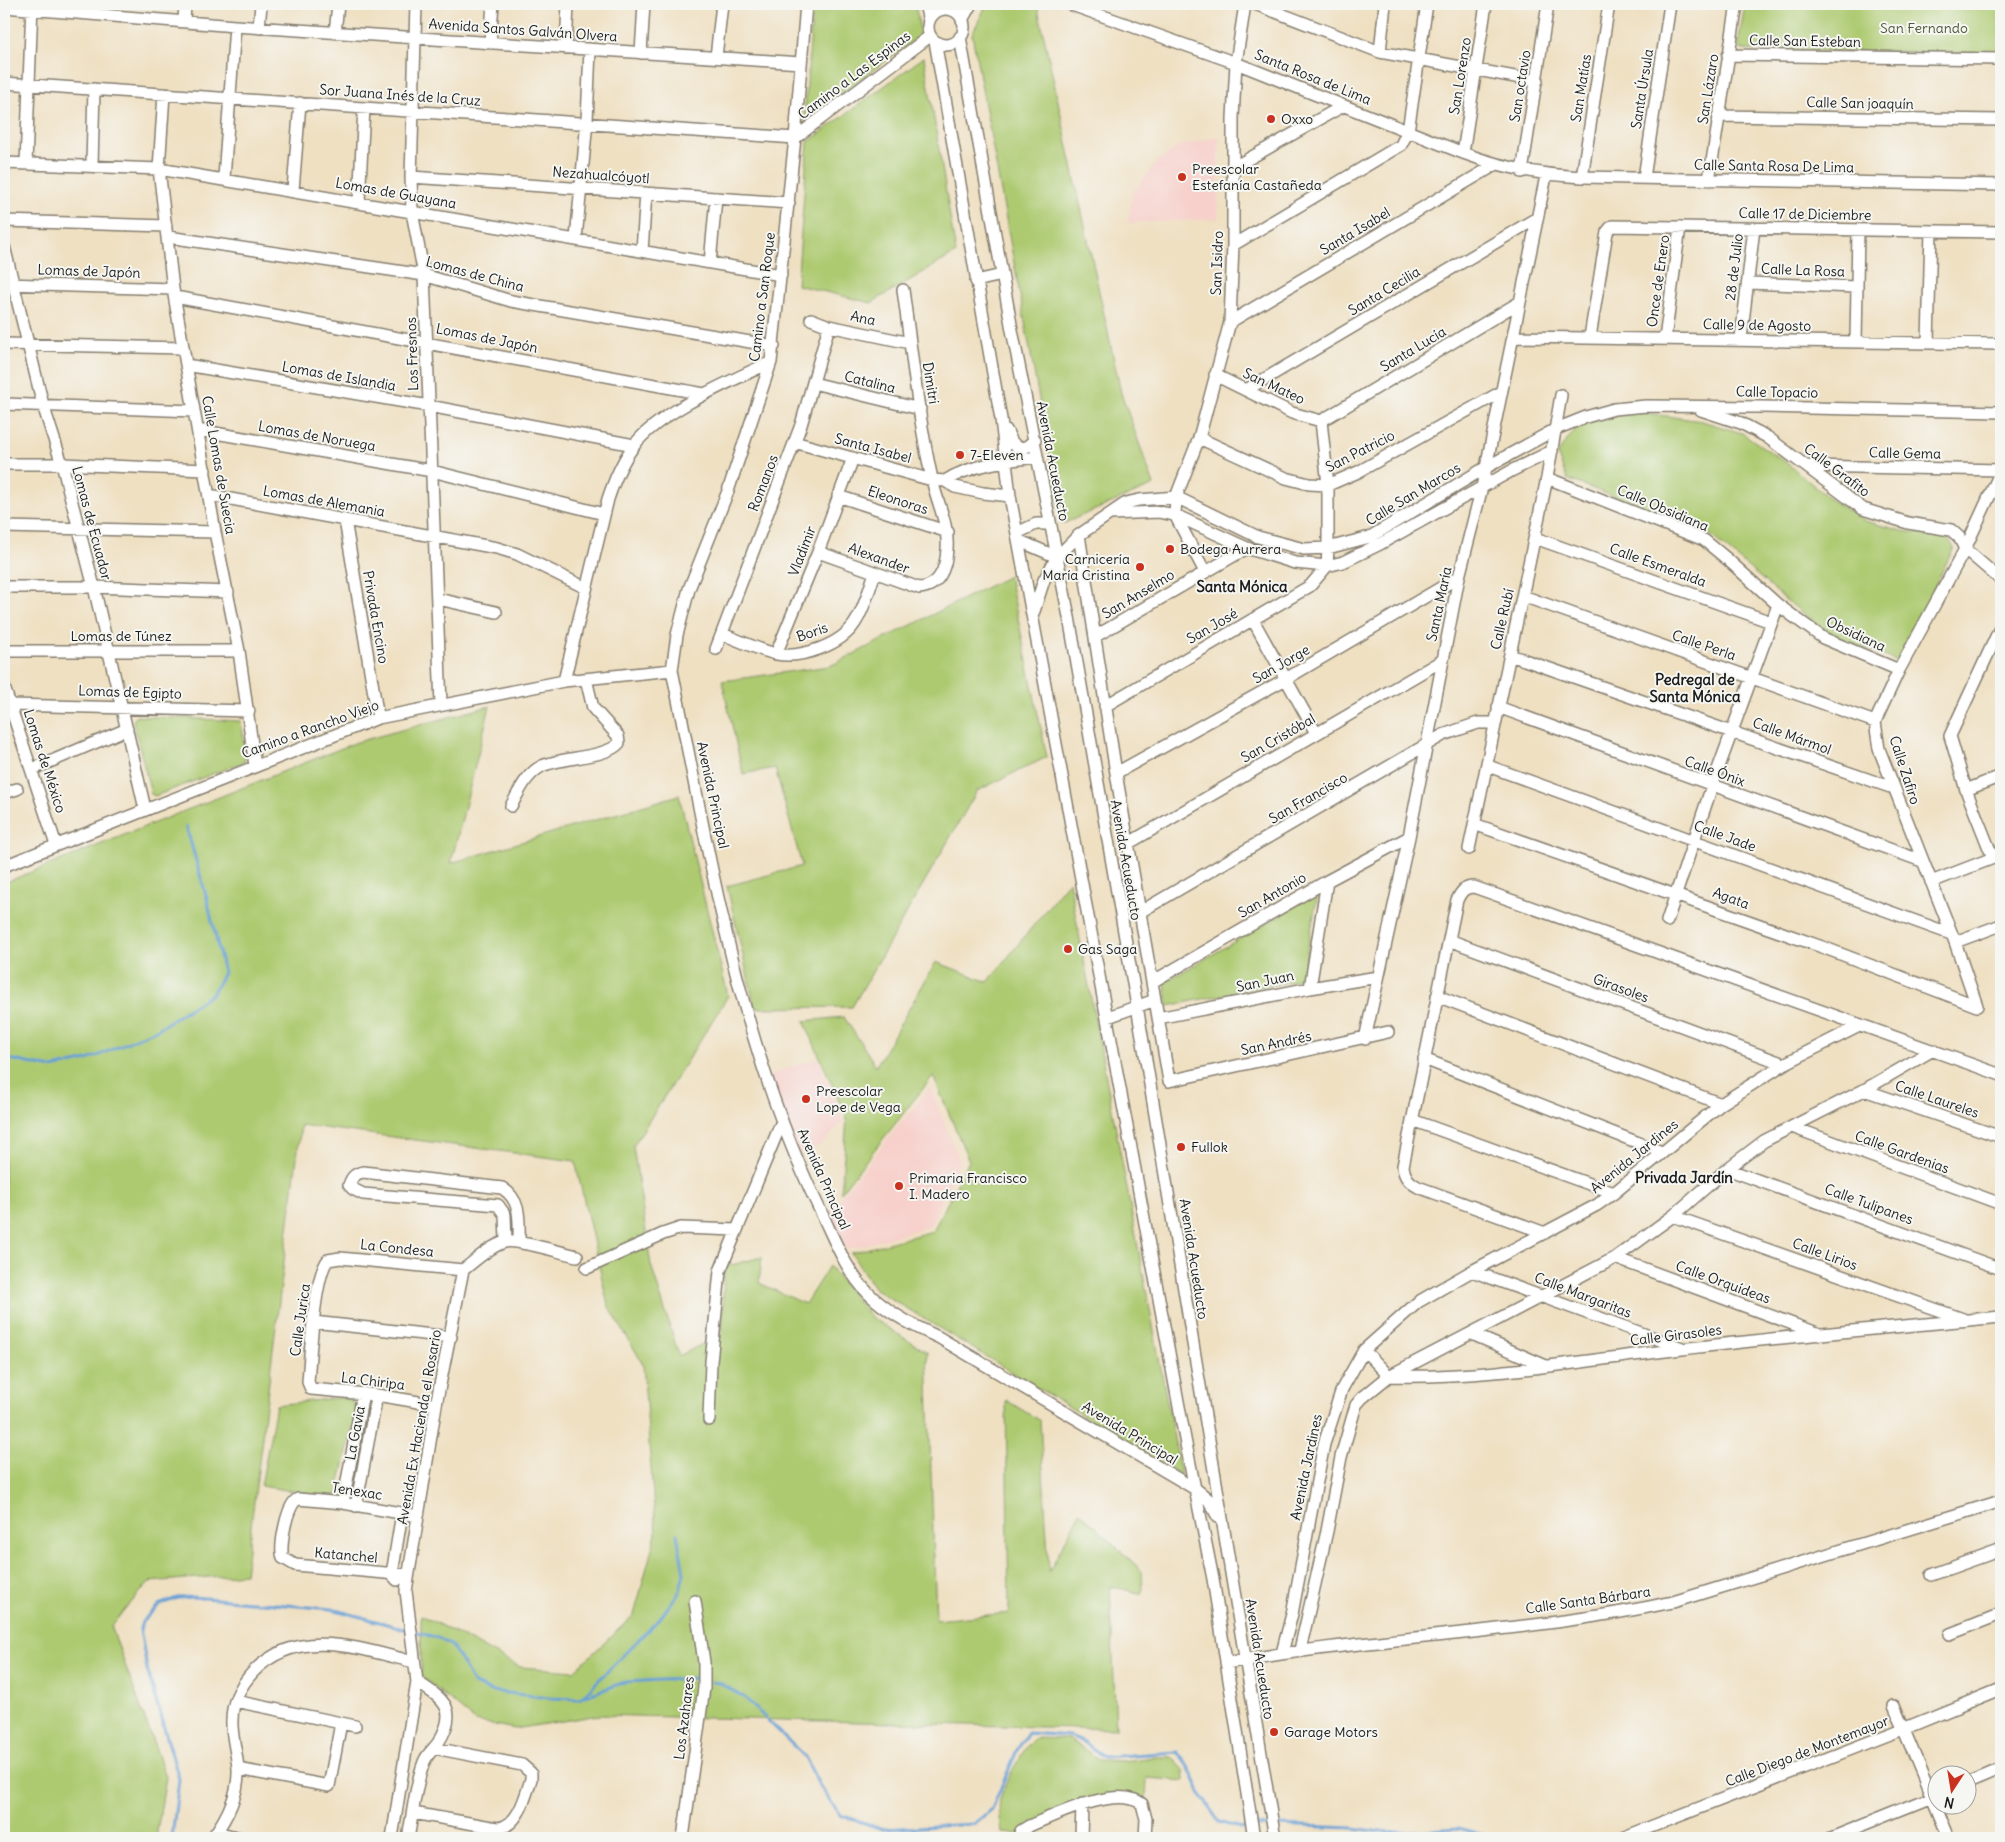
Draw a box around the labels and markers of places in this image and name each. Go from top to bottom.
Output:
place label: Oxxo [1281,110,1313,128]
marker: Oxxo [1265,113,1277,125]
place label: Preescolar Estefanía Castañeda [1192,160,1322,194]
marker: Preescolar Estefanía Castañeda [1176,171,1188,183]
place label: 7-Eleven [970,446,1024,464]
marker: 7-Eleven [954,449,966,461]
place label: Bodega Aurrera [1180,540,1281,558]
marker: Bodega Aurrera [1164,543,1176,555]
place label: Carnicería María Cristina [1042,550,1130,584]
marker: Carnicería María Cristina [1134,561,1146,573]
place label: Gas Saga [1078,940,1137,958]
marker: Gas Saga [1062,943,1074,955]
place label: Preescolar Lope de Vega [816,1082,901,1116]
marker: Preescolar Lope de Vega [800,1093,812,1105]
place label: Fullok [1191,1138,1228,1156]
marker: Fullok [1175,1141,1187,1153]
place label: Primaria Francisco I. Madero [909,1169,1027,1203]
marker: Primaria Francisco I. Madero [893,1180,905,1192]
place label: Garage Motors [1284,1723,1378,1741]
marker: Garage Motors [1268,1726,1280,1738]

